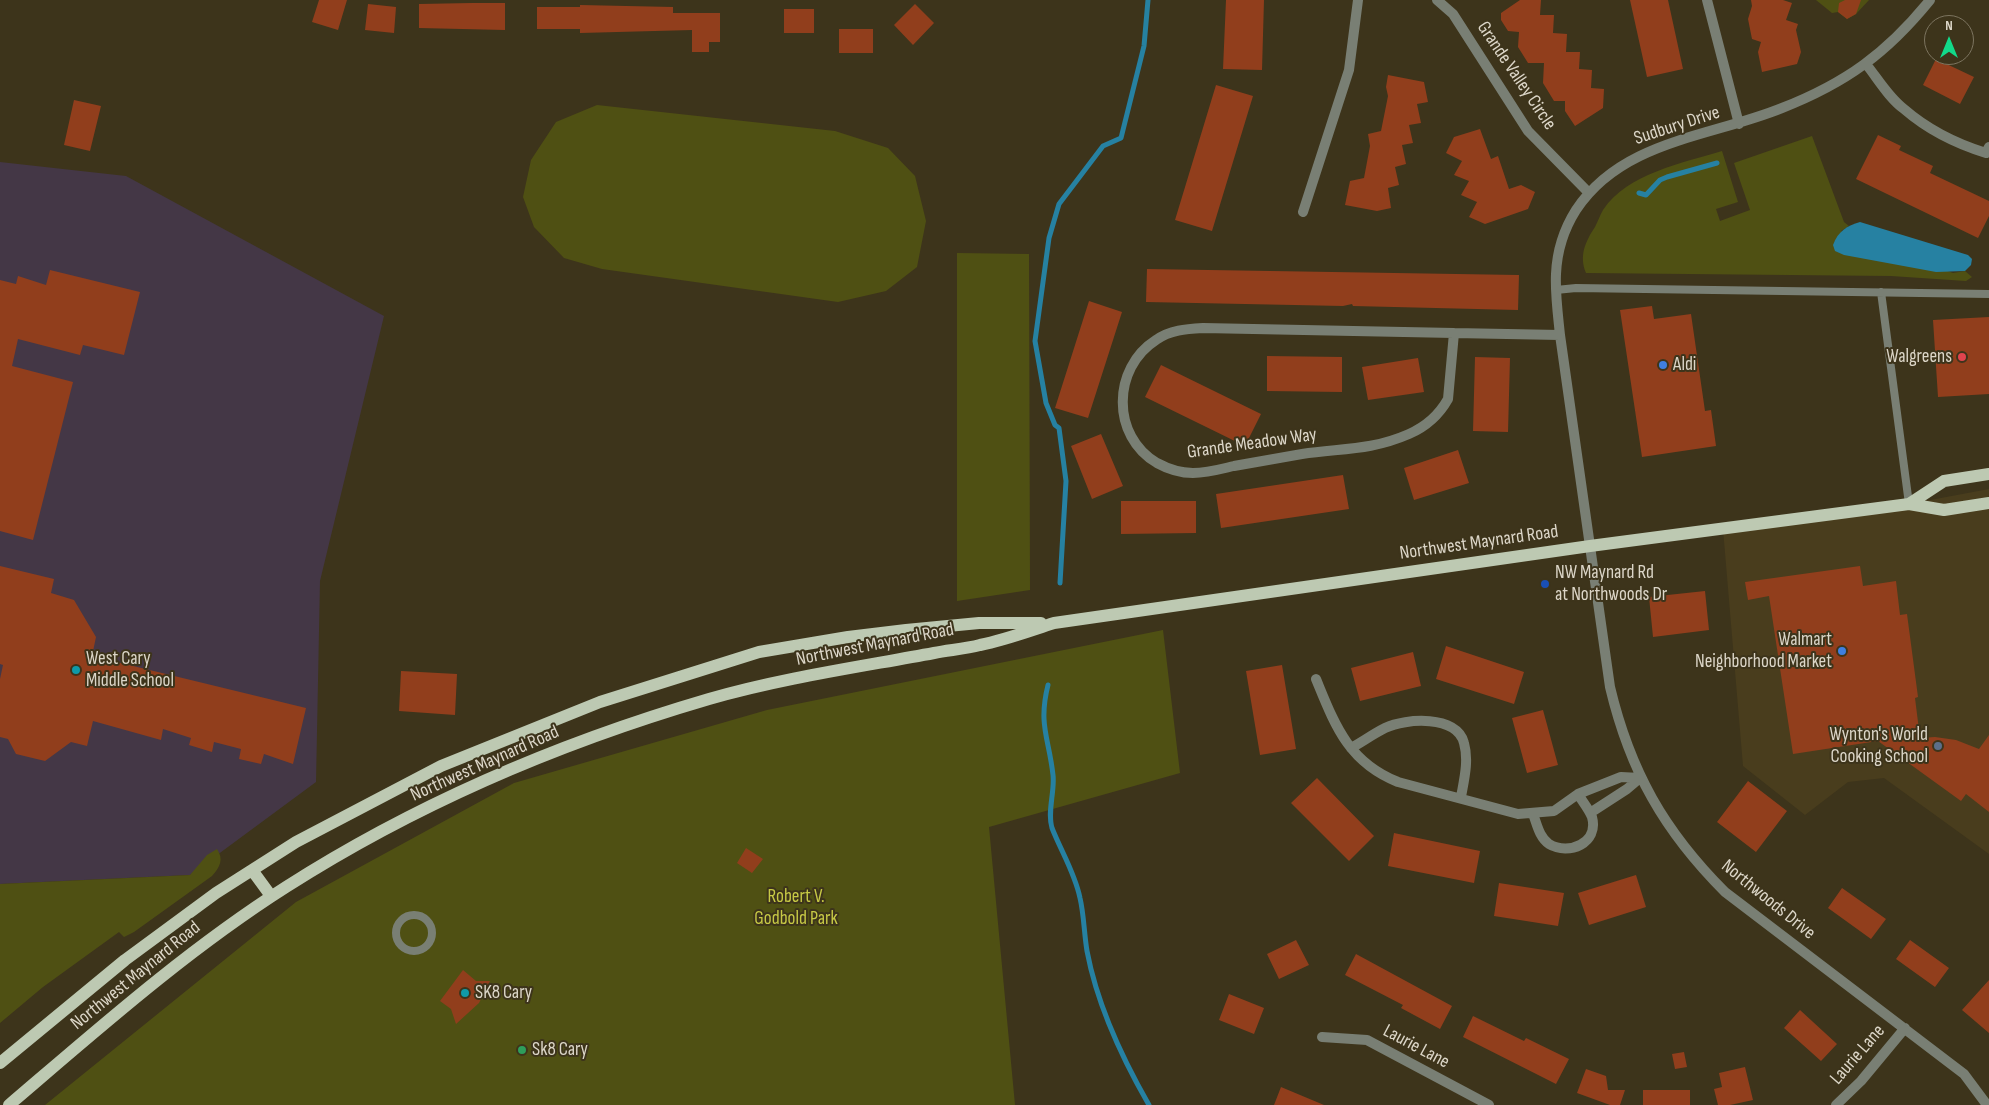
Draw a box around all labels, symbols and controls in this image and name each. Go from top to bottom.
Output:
north arrow [1924,15,1974,65]
text: N [1945,17,1953,34]
street label: Grande Valley Circle [1471,18,1561,134]
street label: Sudbury Drive [1631,101,1723,151]
place label: Walgreens [1886,346,1952,368]
marker: Walgreens [1956,351,1968,363]
place label: Aldi [1673,354,1696,376]
marker: Aldi [1657,359,1669,371]
street label: Grande Meadow Way [1186,424,1318,464]
street label: Northwest Maynard Road [1398,521,1560,565]
place label: NW Maynard Rd at Northwoods Dr [1555,562,1667,606]
marker: NW Maynard Rd at Northwoods Dr [1539,578,1551,590]
street label: Northwest Maynard Road [794,619,956,671]
place label: Walmart Neighborhood Market [1695,629,1832,673]
marker: Walmart Neighborhood Market [1836,645,1848,657]
place label: West Cary Middle School [86,648,174,692]
marker: West Cary Middle School [70,664,82,676]
street label: Northwest Maynard Road [407,721,563,807]
place label: Wynton's World Cooking School [1830,724,1928,768]
marker: Wynton's World Cooking School [1932,740,1944,752]
street label: Northwoods Drive [1716,855,1820,945]
park label: Robert V. Godbold Park [754,886,838,930]
street label: Northwest Maynard Road [67,917,205,1035]
place label: SK8 Cary [475,982,532,1004]
marker: SK8 Cary [459,987,471,999]
street label: Laurie Lane [1379,1020,1453,1074]
street label: Laurie Lane [1826,1020,1890,1090]
place label: Sk8 Cary [532,1039,588,1061]
marker: Sk8 Cary [516,1044,528,1056]

